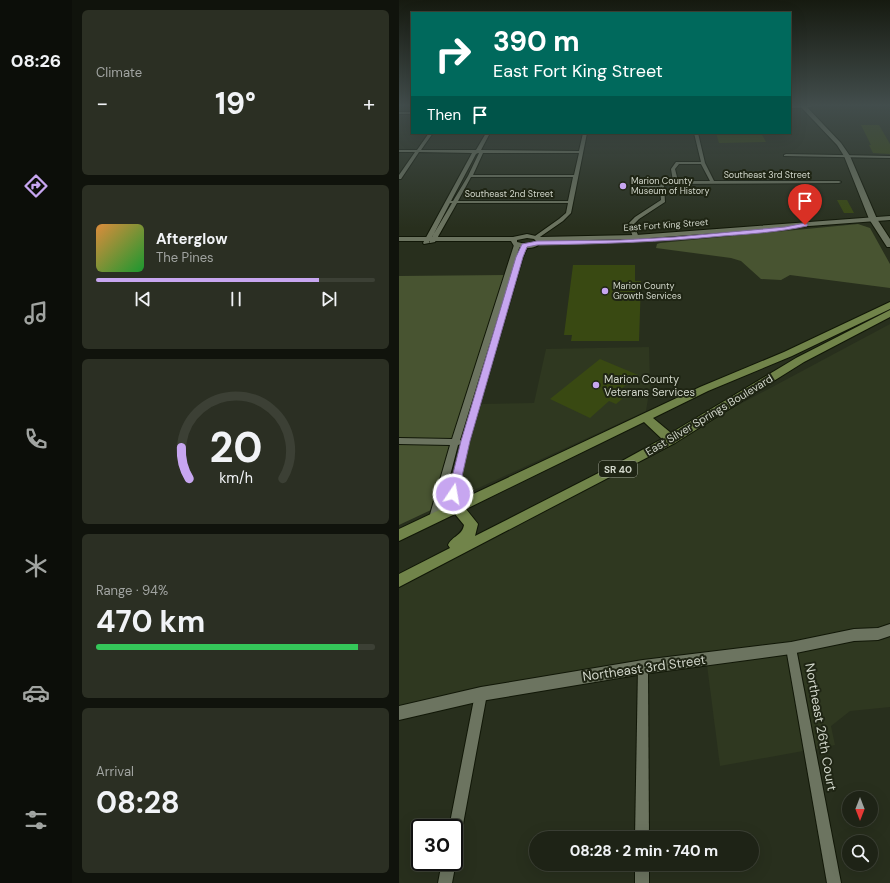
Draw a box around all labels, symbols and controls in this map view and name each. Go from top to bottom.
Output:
text: 390 m [493,23,580,60]
icon: right [427,28,479,80]
text: 08:26 [11,49,61,73]
text: East Fort King Street [493,59,663,83]
text: Climate [96,64,142,81]
text: 19° [215,84,256,123]
text: − [96,89,108,118]
text: + [363,89,375,118]
icon: arrive [469,104,491,126]
text: Then [427,105,461,125]
street label: Southeast 3rd Street [724,169,811,181]
icon: directions [22,172,50,200]
place label: Marion County Museum of History [631,175,709,197]
marker: Marion County Museum of History [618,181,628,191]
pin [788,184,822,225]
street label: Southeast 2nd Street [465,188,554,200]
icon: arrive [794,190,816,212]
street label: East Fort King Street [623,216,709,234]
text: Afterglow [156,229,228,249]
text: The Pines [156,249,214,266]
place label: Marion County Growth Services [613,280,682,302]
marker: Marion County Growth Services [600,286,610,296]
icon: previous [132,288,154,310]
icon: pause [225,288,247,310]
icon: next [318,288,340,310]
icon: music [22,299,50,327]
street label: East Silver Springs Boulevard [643,371,775,459]
place label: Marion County Veterans Services [604,372,695,399]
marker: Marion County Veterans Services [591,380,601,390]
text: 20 [209,421,262,475]
icon: phone [22,425,50,453]
road number: SR 40 [599,461,637,477]
text: km/h [219,469,252,487]
position arrow [432,473,474,515]
icon: climate [22,552,50,580]
text: Range · 94% [96,582,168,599]
text: 470 km [96,602,205,641]
street label: Northeast 3rd Street [581,651,707,685]
street label: Northeast 26th Court [801,662,841,792]
icon: car [22,679,50,707]
text: Arrival [96,763,134,780]
text: 08:28 [96,783,180,822]
north arrow [842,791,878,827]
map controls [842,791,878,871]
icon: filters [22,806,50,834]
speed limit sign: 30 [411,819,463,871]
button: search [842,835,878,871]
text: 08:28 · 2 min · 740 m [570,841,718,861]

